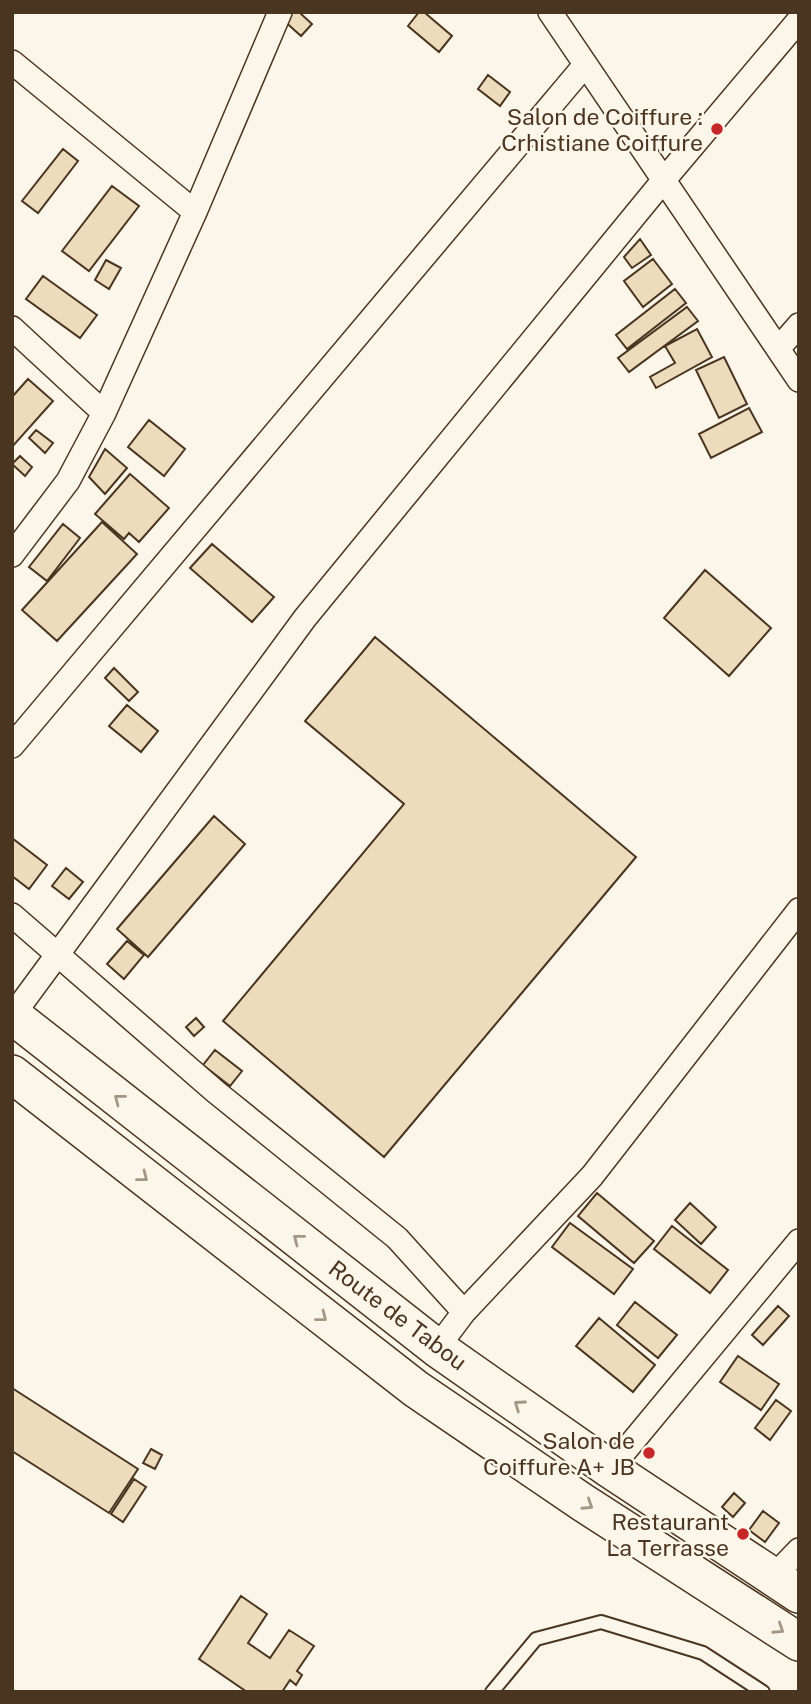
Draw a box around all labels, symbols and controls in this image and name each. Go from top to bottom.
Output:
place label: Salon de Coiffure : Crhistiane Coiffure [501,103,703,156]
marker: Salon de Coiffure : Crhistiane Coiffure [709,121,725,137]
one-way arrow [114,1095,127,1107]
one-way arrow [135,1168,148,1181]
one-way arrow [293,1235,306,1248]
street label: Route de Tabou [324,1254,472,1376]
one-way arrow [315,1308,327,1321]
one-way arrow [514,1401,527,1413]
place label: Salon de Coiffure A+ JB [483,1427,635,1480]
marker: Salon de Coiffure A+ JB [641,1445,657,1461]
one-way arrow [580,1497,593,1510]
place label: Restaurant La Terrasse [606,1508,729,1561]
marker: Restaurant La Terrasse [735,1526,751,1542]
one-way arrow [771,1620,784,1633]

